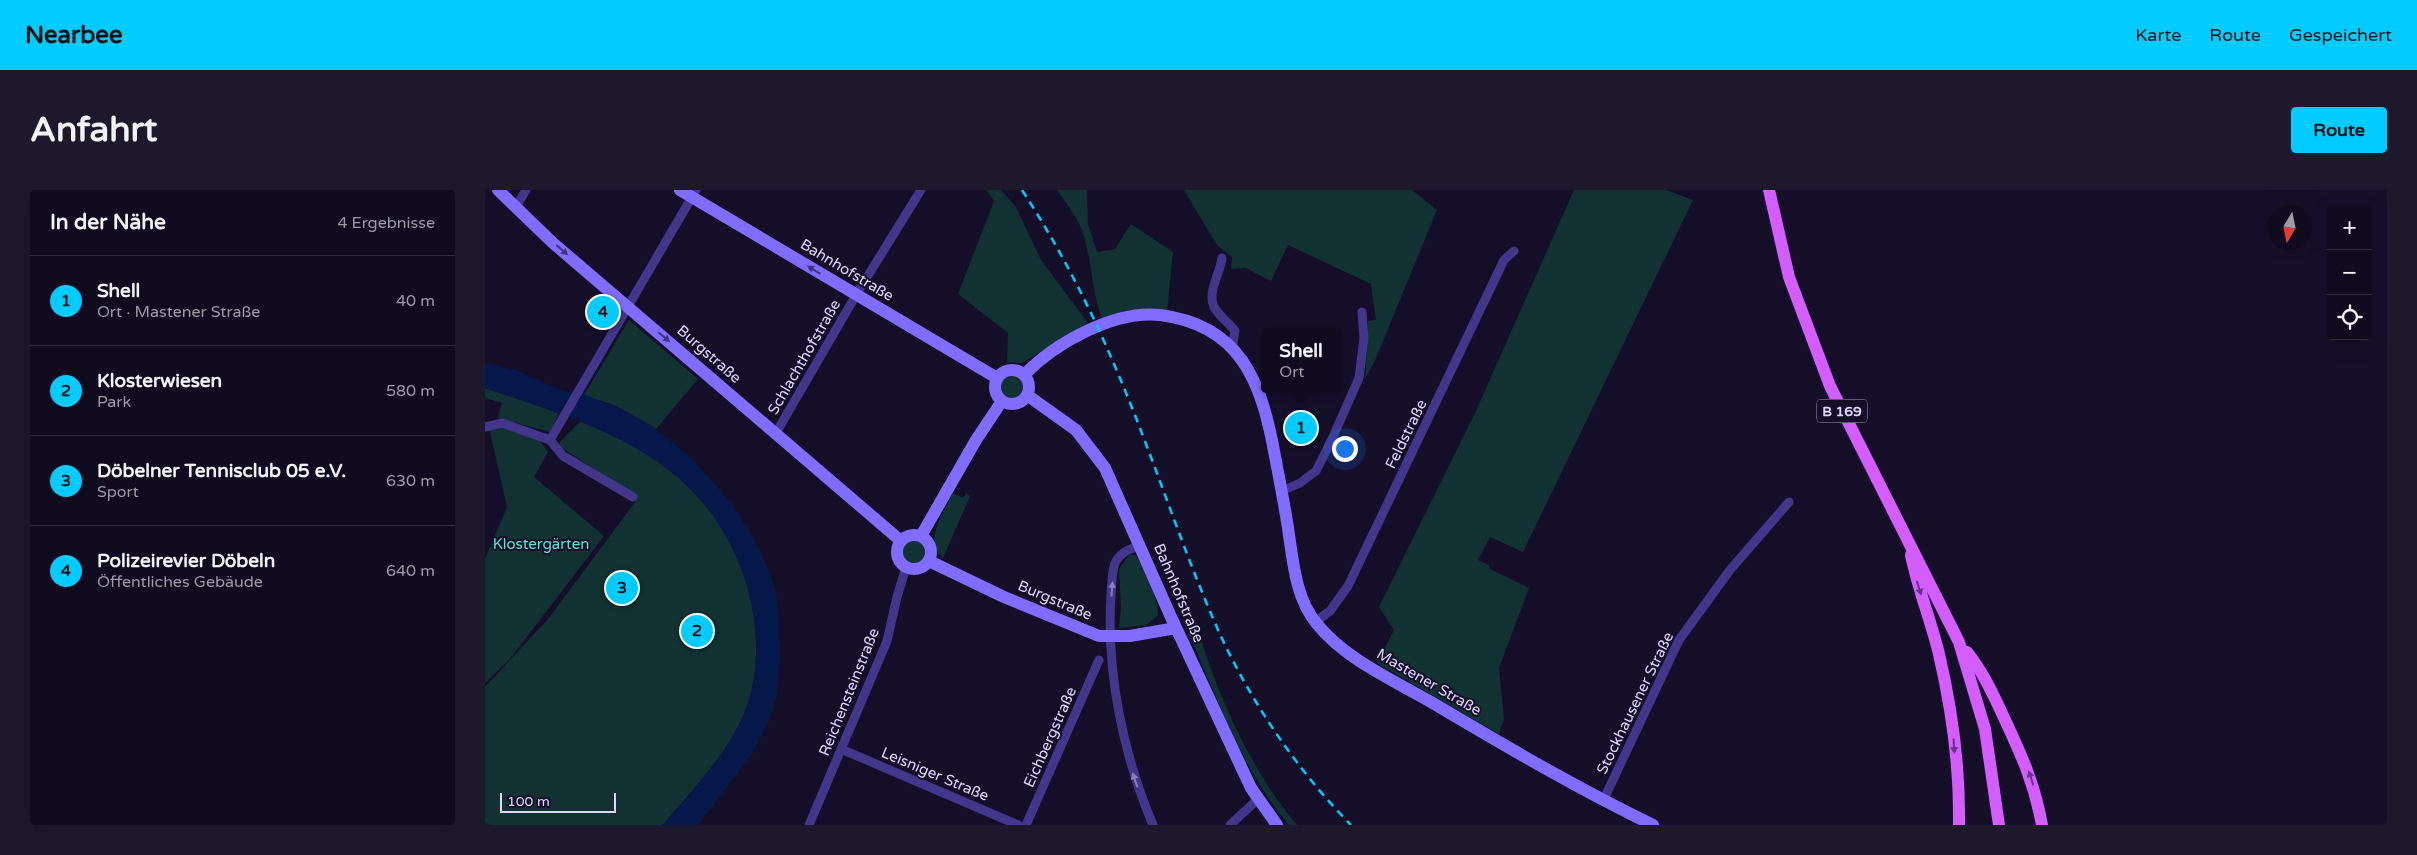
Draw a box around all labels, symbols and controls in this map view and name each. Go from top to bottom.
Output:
text: Nearbee [25,21,123,50]
text: Karte [2135,24,2181,46]
text: Route [2209,24,2261,46]
text: Gespeichert [2289,24,2392,46]
button: Route [2291,107,2387,153]
text: Anfahrt [30,109,157,151]
north arrow [2267,205,2312,250]
map controls [2327,205,2372,340]
button: + [2327,205,2372,250]
text: In der Nähe [50,210,166,235]
text: 4 Ergebnisse [337,213,435,233]
street label: Bahnhofstraße [797,235,897,305]
one-way arrow [555,244,567,256]
button: − [2327,250,2372,295]
one-way arrow [808,265,821,274]
text: Shell [97,280,140,302]
text: 1 [61,291,71,311]
text: 40 m [396,291,435,311]
pin: 4 [587,293,619,331]
button: locate [2327,295,2372,340]
street label: Schlachthofstraße [764,296,844,418]
text: Ort · Mastener Straße [97,302,260,322]
street label: Burgstraße [673,321,745,387]
popup [1261,328,1341,393]
one-way arrow [658,331,670,342]
text: Shell [1279,340,1323,362]
text: Ort [1279,362,1304,382]
text: Klosterwiesen [97,370,222,392]
text: 2 [61,381,71,401]
text: 580 m [386,381,435,401]
text: Park [97,392,131,412]
street label: Feldstraße [1381,396,1431,472]
road number: B 169 [1817,400,1867,422]
pin: 1 [1285,409,1317,447]
your location [1332,436,1358,462]
text: Döbelner Tennisclub 05 e.V. [97,460,346,482]
text: 3 [61,471,71,491]
text: 630 m [386,471,435,491]
text: Sport [97,482,139,502]
park label: Klostergärten [493,535,589,553]
street label: Bahnhofstraße [1150,541,1208,645]
text: Polizeirevier Döbeln [97,550,275,572]
text: 4 [61,561,71,581]
text: 640 m [386,561,435,581]
pin: 3 [606,569,638,607]
text: Öffentliches Gebäude [97,572,263,592]
street label: Burgstraße [1015,576,1095,624]
one-way arrow [1108,580,1116,596]
one-way arrow [1916,580,1924,595]
pin: 2 [681,612,713,650]
street label: Reichensteinstraße [815,625,883,759]
street label: Stockhausener Straße [1593,629,1677,777]
street label: Mastener Straße [1373,645,1485,719]
street label: Eichbergstraße [1020,684,1080,790]
one-way arrow [1951,738,1959,754]
street label: Leisniger Straße [879,743,991,805]
one-way arrow [2027,770,2034,785]
one-way arrow [1131,772,1139,787]
scale bar [500,790,616,813]
text: 100 m [507,793,550,810]

